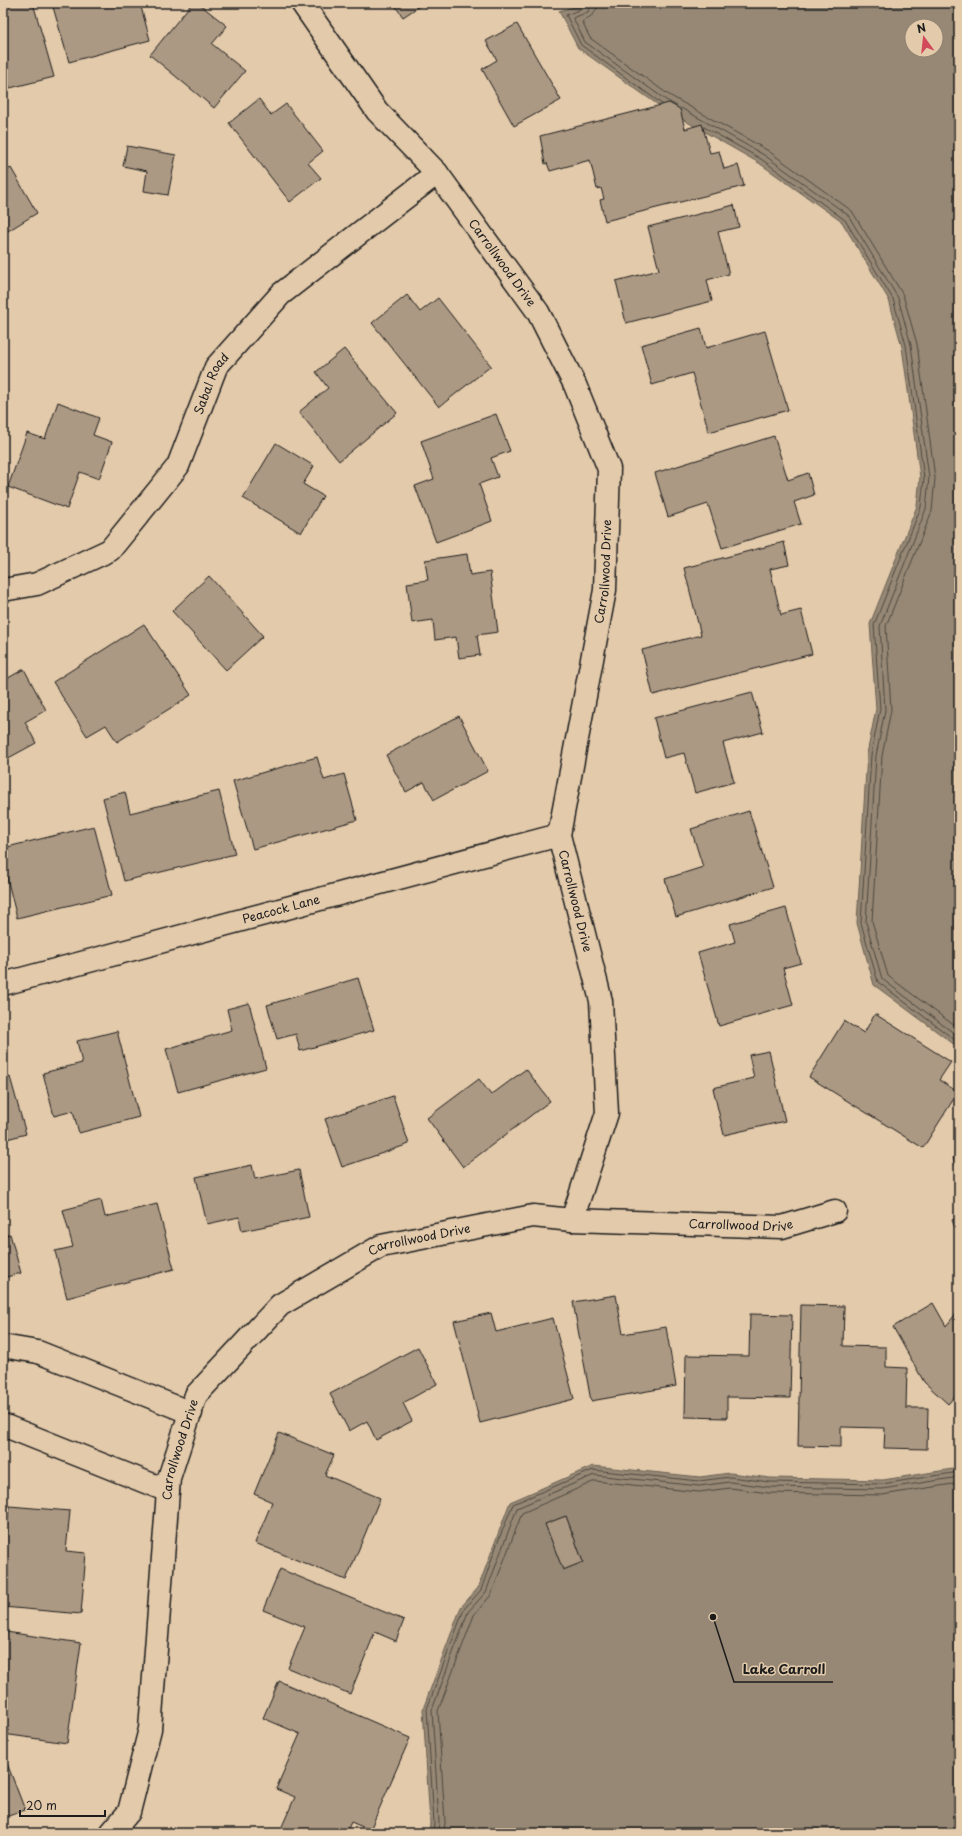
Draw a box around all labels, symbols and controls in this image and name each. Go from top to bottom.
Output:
north arrow [904,18,944,58]
text: N [915,18,928,37]
street label: Carrollwood Drive [465,215,541,310]
street label: Sabal Road [189,348,233,417]
street label: Carrollwood Drive [589,519,615,625]
street label: Carrollwood Drive [555,848,597,954]
street label: Peacock Lane [240,889,322,927]
street label: Carrollwood Drive [688,1214,795,1235]
street label: Carrollwood Drive [364,1219,472,1260]
street label: Carrollwood Drive [157,1397,202,1501]
callout: Lake Carroll [734,1657,833,1682]
text: Lake Carroll [743,1659,826,1678]
scale bar [20,1792,105,1818]
text: 20 m [26,1796,57,1814]

